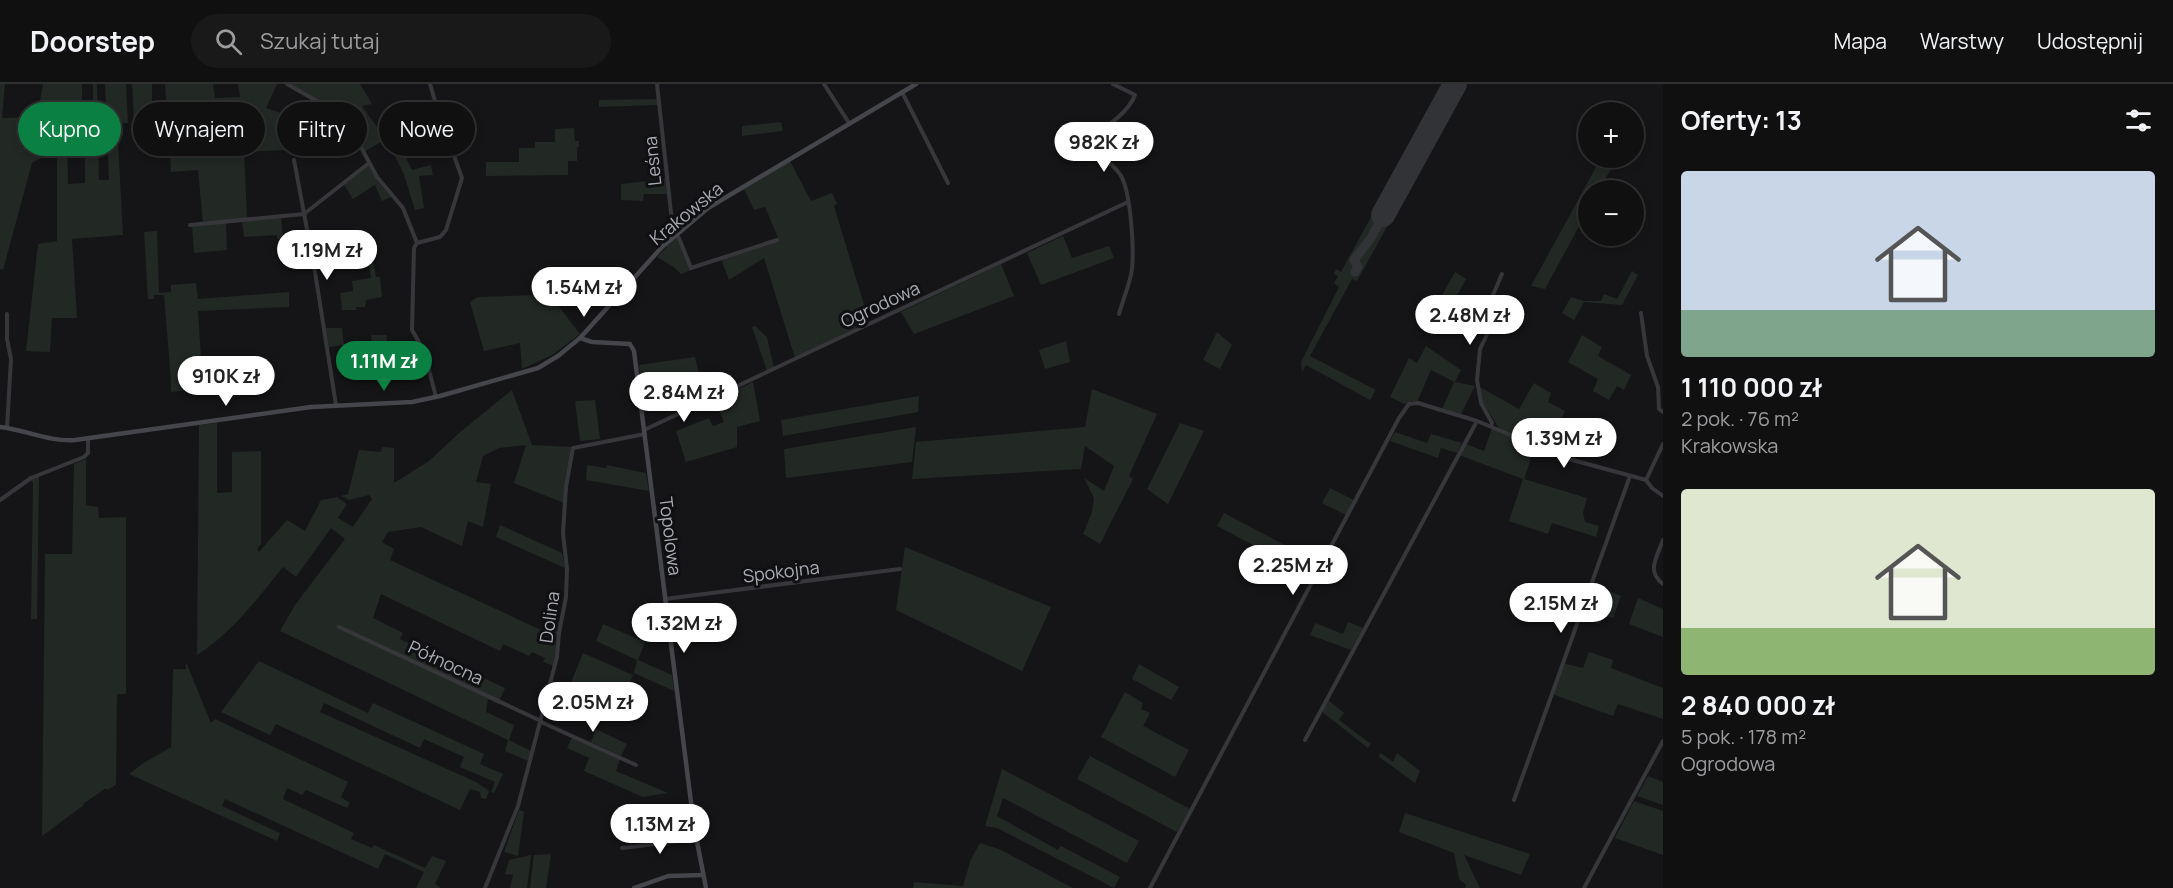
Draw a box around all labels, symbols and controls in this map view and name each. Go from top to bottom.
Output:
search box [191,14,611,68]
text: Doorstep [30,22,155,60]
icon: search [212,25,245,58]
text: Szukaj tutaj [260,26,380,56]
text: Mapa [1834,27,1887,55]
text: Warstwy [1920,27,2004,55]
text: Udostępnij [2037,27,2143,55]
chip: Kupno [18,102,121,156]
chip: Wynajem [133,102,265,156]
chip: Filtry [277,102,367,156]
chip: Nowe [379,102,475,156]
map controls [1578,102,1644,246]
button: + [1578,102,1644,168]
text: Oferty: 13 [1681,102,1802,138]
icon: filters [2122,104,2155,137]
pin: 982K zł [1049,122,1159,173]
text: 982K zł [1069,128,1139,155]
street label: Leśna [637,135,667,187]
street label: Krakowska [644,176,728,250]
button: − [1578,180,1644,246]
icon: home [1864,210,1972,318]
pin: 1.19M zł [265,230,389,281]
text: 1.19M zł [291,236,363,263]
pin: 1.54M zł [522,267,646,318]
text: 1.54M zł [546,273,622,300]
street label: Ogrodowa [836,275,924,333]
pin: 2.48M zł [1408,295,1532,346]
text: 2.48M zł [1429,301,1511,328]
pin: 1.11M zł [322,341,446,392]
text: 1.11M zł [350,347,418,374]
pin: 910K zł [171,356,281,407]
text: 910K zł [192,362,260,389]
text: 1 110 000 zł [1681,369,1822,405]
pin: 2.84M zł [622,372,746,423]
text: 2.84M zł [643,378,725,405]
text: 2 pok. · 76 m² [1681,405,1799,432]
pin: 1.39M zł [1502,418,1626,469]
text: 1.39M zł [1525,424,1603,451]
text: Krakowska [1681,432,1778,459]
street label: Topolowa [654,495,688,577]
icon: home [1864,528,1972,636]
pin: 2.25M zł [1231,545,1355,596]
text: 2.25M zł [1253,551,1333,578]
street label: Spokojna [741,554,821,588]
pin: 2.15M zł [1499,583,1623,634]
text: 2.15M zł [1524,589,1599,616]
street label: Dolina [534,590,564,644]
pin: 1.32M zł [622,603,746,654]
text: 1.32M zł [646,609,722,636]
street label: Północna [405,634,487,690]
pin: 2.05M zł [531,682,655,733]
text: 2 840 000 zł [1681,687,1835,723]
text: 2.05M zł [552,688,634,715]
text: 5 pok. · 178 m² [1681,723,1806,750]
text: Ogrodowa [1681,750,1775,777]
pin: 1.13M zł [598,804,722,855]
text: 1.13M zł [625,810,695,837]

